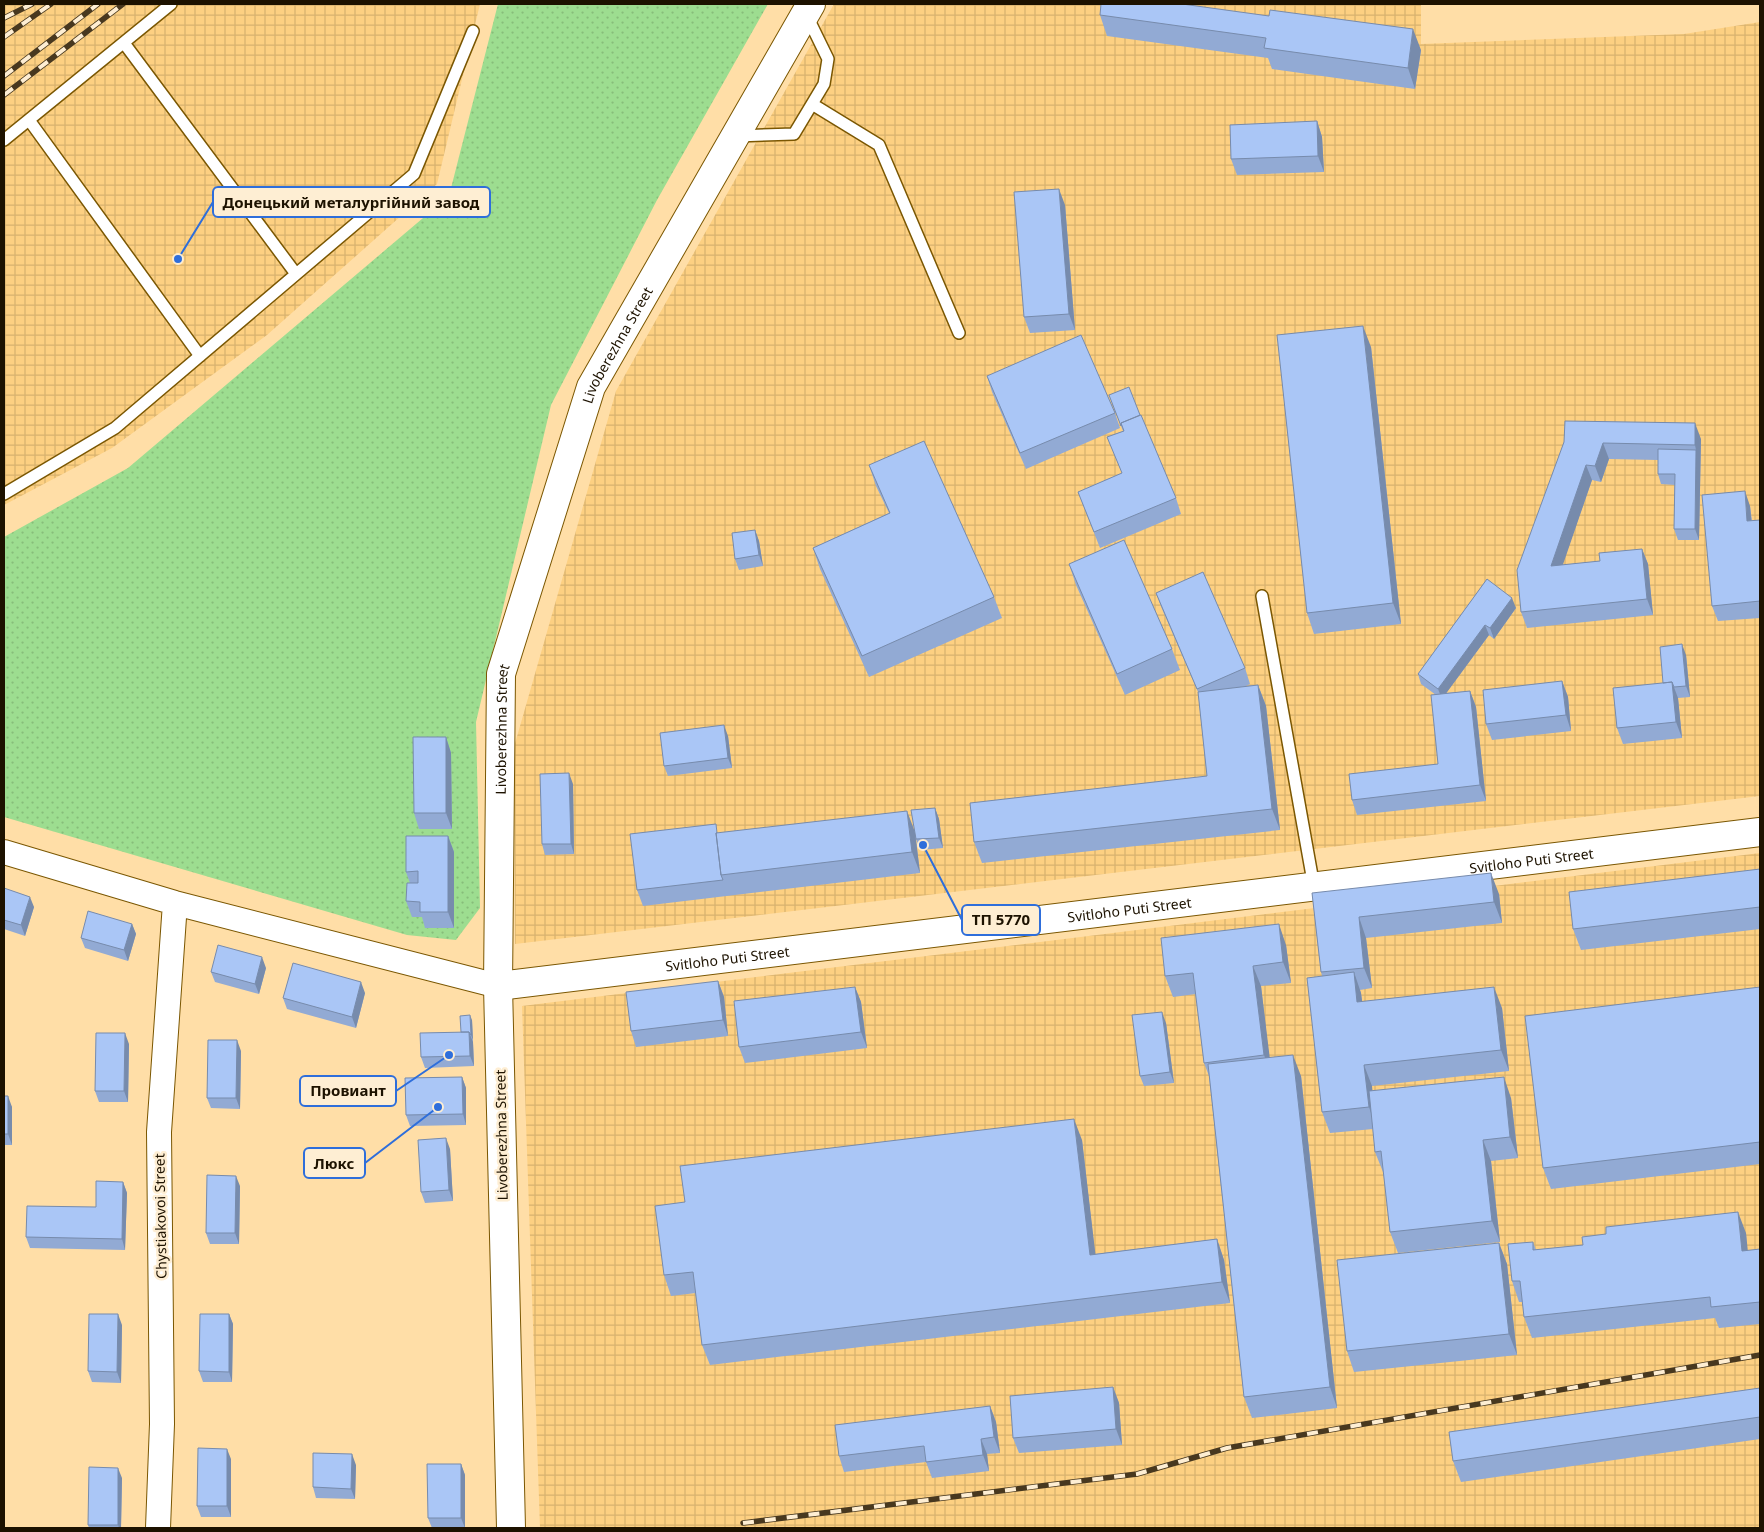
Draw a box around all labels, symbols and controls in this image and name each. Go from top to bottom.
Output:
callout: Донецький металургійний завод [213,187,490,217]
text: Донецький металургійний завод [223,192,480,212]
street label: Livoberezhna Street [577,283,656,406]
street label: Livoberezhna Street [490,661,513,795]
street label: Svitloho Puti Street [1468,843,1595,877]
street label: Svitloho Puti Street [1066,892,1193,926]
callout: ТП 5770 [962,905,1040,935]
text: ТП 5770 [972,909,1031,929]
street label: Svitloho Puti Street [664,941,790,975]
street label: Livoberezhna Street [490,1069,512,1201]
callout: Провиант [300,1076,396,1106]
text: Провиант [310,1080,386,1100]
callout: Люкс [304,1148,365,1178]
street label: Chystiakovoi Street [149,1153,171,1279]
text: Люкс [314,1153,354,1173]

